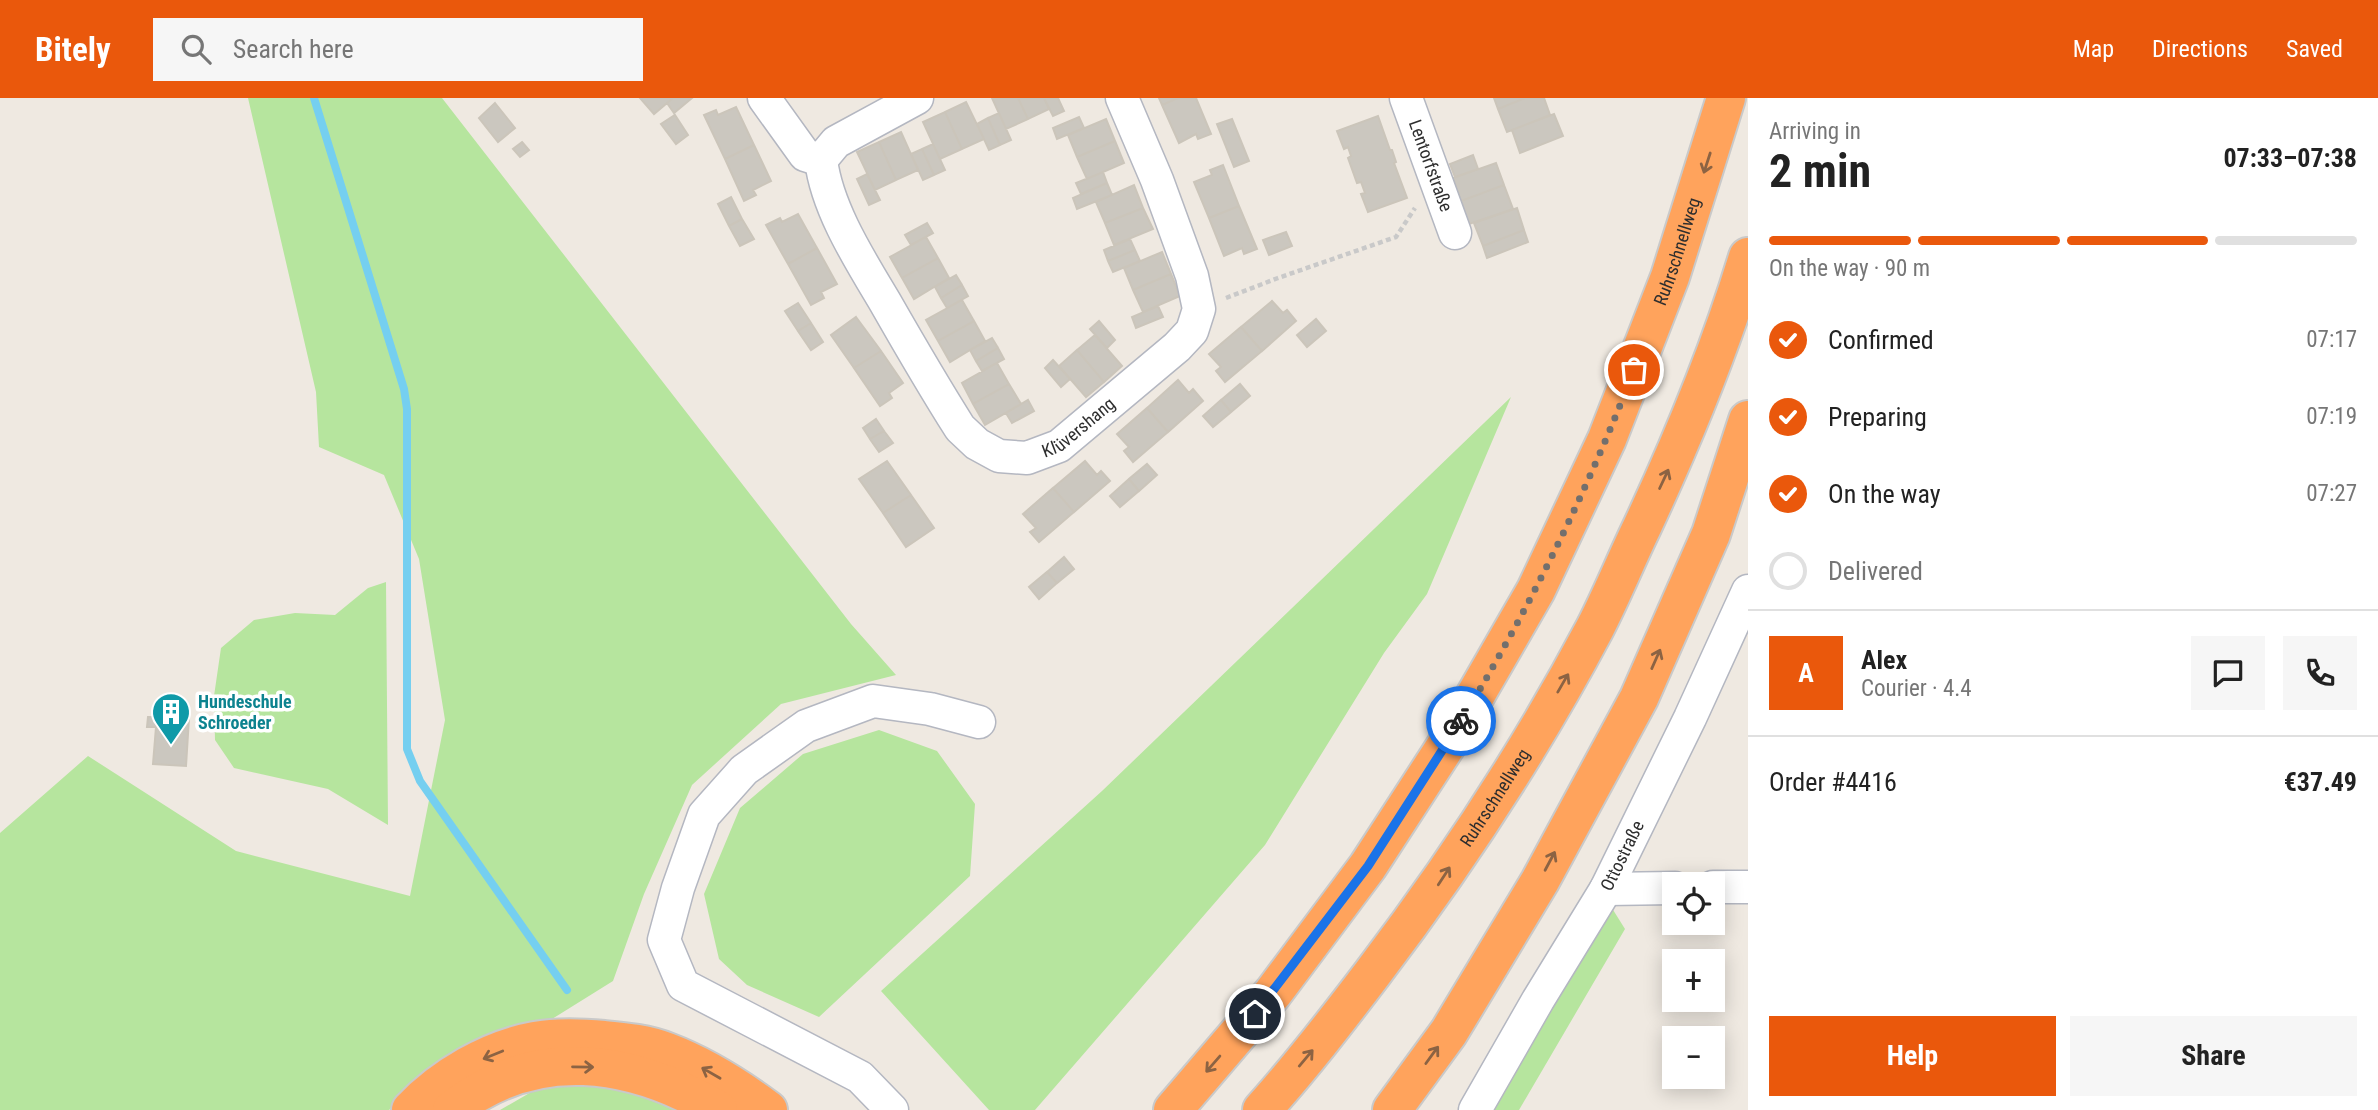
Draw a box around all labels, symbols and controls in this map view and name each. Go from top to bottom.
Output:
search box [153,18,643,81]
text: Bitely [35,30,111,69]
icon: search [177,30,215,68]
text: Search here [233,34,354,64]
text: Map [2073,35,2114,63]
text: Directions [2152,35,2248,63]
text: Saved [2286,35,2343,63]
street label: Lentorfstraße [1405,117,1457,214]
text: Arriving in [1769,118,1861,145]
text: 07:33–07:38 [2223,143,2357,173]
text: 2 min [1769,144,1871,198]
one-way arrow [1700,152,1712,174]
street label: Ruhrschnellweg [1649,195,1704,308]
text: On the way · 90 m [1769,255,1930,282]
icon: check [1769,321,1807,359]
text: Confirmed [1828,325,1934,355]
text: 07:17 [2306,326,2357,353]
pin [1604,340,1664,400]
icon: bag [1615,351,1653,389]
street label: Klüvershang [1039,393,1119,461]
icon: check [1769,398,1807,436]
text: Preparing [1828,402,1927,432]
text: 07:19 [2306,403,2357,430]
one-way arrow [1658,469,1671,490]
icon: check [1769,475,1807,513]
text: On the way [1828,479,1941,509]
text: 07:27 [2306,480,2357,507]
text: Delivered [1828,556,1923,586]
button: chat [2191,636,2265,710]
button: phone [2283,636,2357,710]
text: Alex [1861,645,1907,675]
one-way arrow [1650,649,1663,670]
text: A [1798,658,1814,688]
one-way arrow [1557,673,1570,694]
text: Courier · 4.4 [1861,675,1972,702]
courier [1426,686,1496,756]
building icon: Hundeschule Schroeder [150,691,192,746]
place label: Hundeschule Schroeder [198,691,292,733]
icon: bike [1442,702,1480,740]
street label: Ruhrschnellweg [1456,745,1534,850]
text: Order #4416 [1769,767,1897,797]
text: €37.49 [2284,767,2357,797]
street label: Ottostraße [1596,817,1648,894]
one-way arrow [1544,851,1558,872]
one-way arrow [1437,867,1451,887]
map controls [1662,872,1725,1089]
button: locate [1662,872,1725,935]
button: + [1662,949,1725,1012]
pin [1225,984,1285,1044]
icon: home [1236,995,1274,1033]
button: Help [1769,1016,2056,1096]
button: Share [2070,1016,2357,1096]
button: − [1662,1026,1725,1089]
one-way arrow [1425,1046,1439,1065]
one-way arrow [1299,1049,1314,1067]
one-way arrow [482,1050,504,1063]
one-way arrow [1205,1055,1221,1073]
one-way arrow [572,1060,595,1074]
one-way arrow [702,1066,722,1080]

